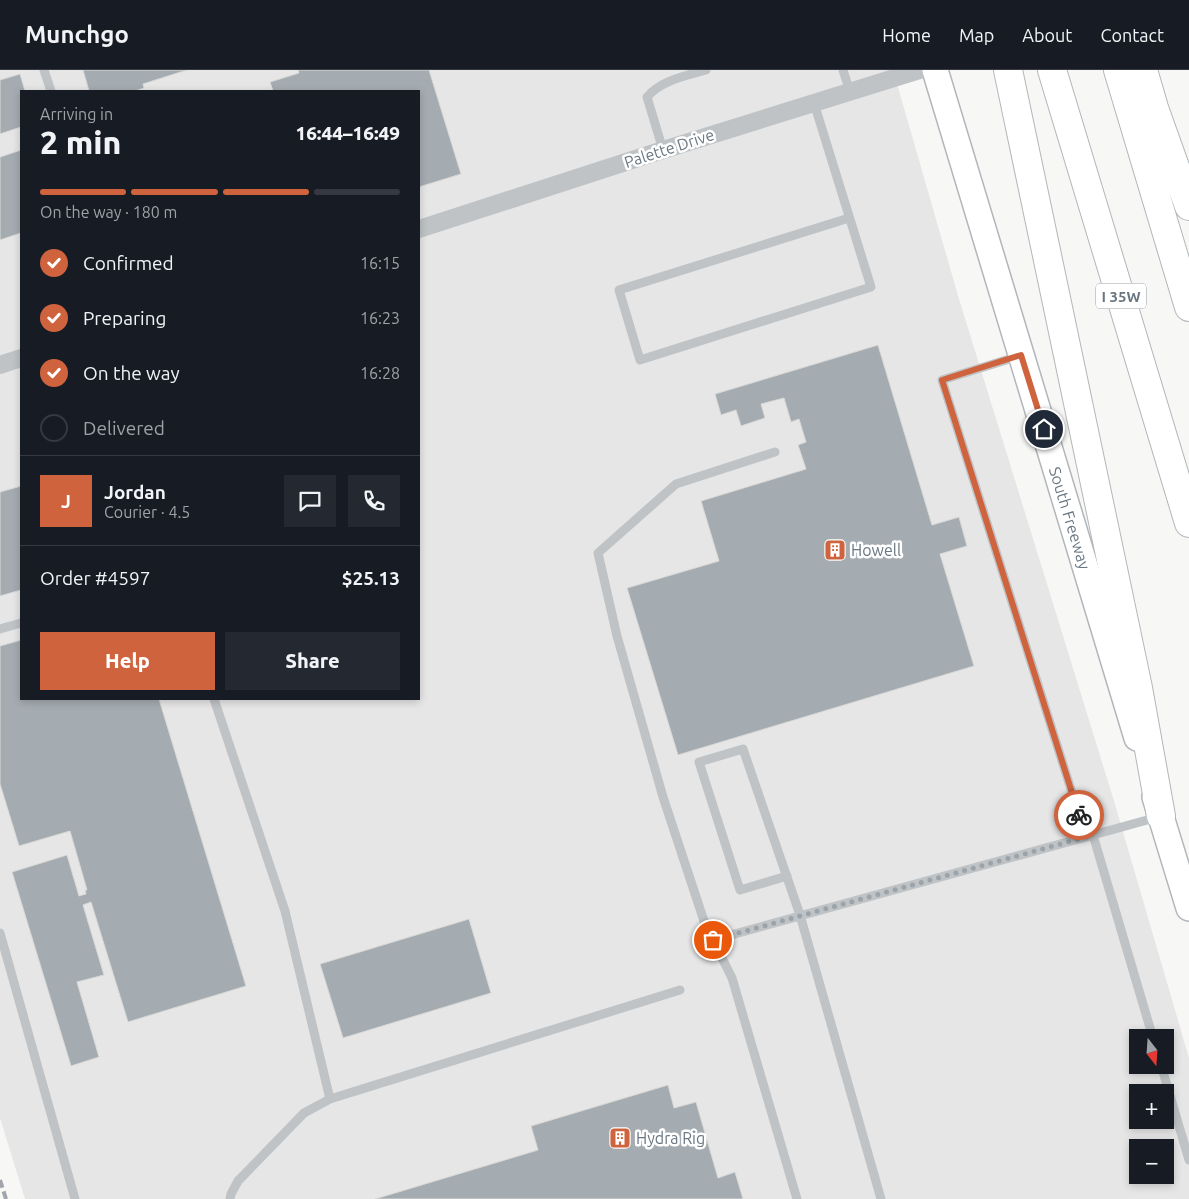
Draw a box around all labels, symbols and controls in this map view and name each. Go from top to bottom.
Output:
text: Munchgo [25,21,129,48]
text: Home [882,25,931,45]
text: Map [959,25,994,45]
text: About [1022,25,1072,45]
text: Contact [1100,25,1164,45]
text: Arriving in [40,105,113,123]
text: 16:44–16:49 [295,122,400,144]
text: 2 min [40,124,121,160]
street label: Palette Drive [622,125,716,171]
text: On the way · 180 m [40,203,177,221]
icon: check [40,249,68,277]
text: Confirmed [83,252,174,274]
text: 16:15 [360,254,400,272]
road number: I 35W [1096,284,1146,308]
icon: check [40,304,68,332]
text: Preparing [83,307,167,329]
text: 16:23 [360,309,400,327]
icon: check [40,359,68,387]
text: On the way [83,362,180,384]
text: 16:28 [360,364,400,382]
pin [1023,408,1065,450]
icon: home [1030,415,1058,443]
text: Delivered [83,417,165,439]
street label: South Freeway [1046,465,1094,572]
button: chat [284,475,336,527]
button: phone [348,475,400,527]
text: Jordan [104,481,166,503]
text: J [61,490,71,512]
text: Courier · 4.5 [104,503,190,521]
building icon: Howell [823,538,847,562]
place label: Howell [851,541,901,559]
text: Order #4597 [40,567,150,589]
text: $25.13 [342,567,400,589]
button: Help [40,632,215,690]
button: Share [225,632,400,690]
courier [1054,790,1104,840]
icon: bike [1065,801,1093,829]
pin [692,919,734,961]
icon: bag [699,926,727,954]
north arrow [1129,1029,1174,1074]
map controls [1129,1029,1174,1184]
button: + [1129,1084,1174,1129]
building icon: Hydra Rig [608,1126,632,1150]
place label: Hydra Rig [636,1129,705,1147]
button: − [1129,1139,1174,1184]

